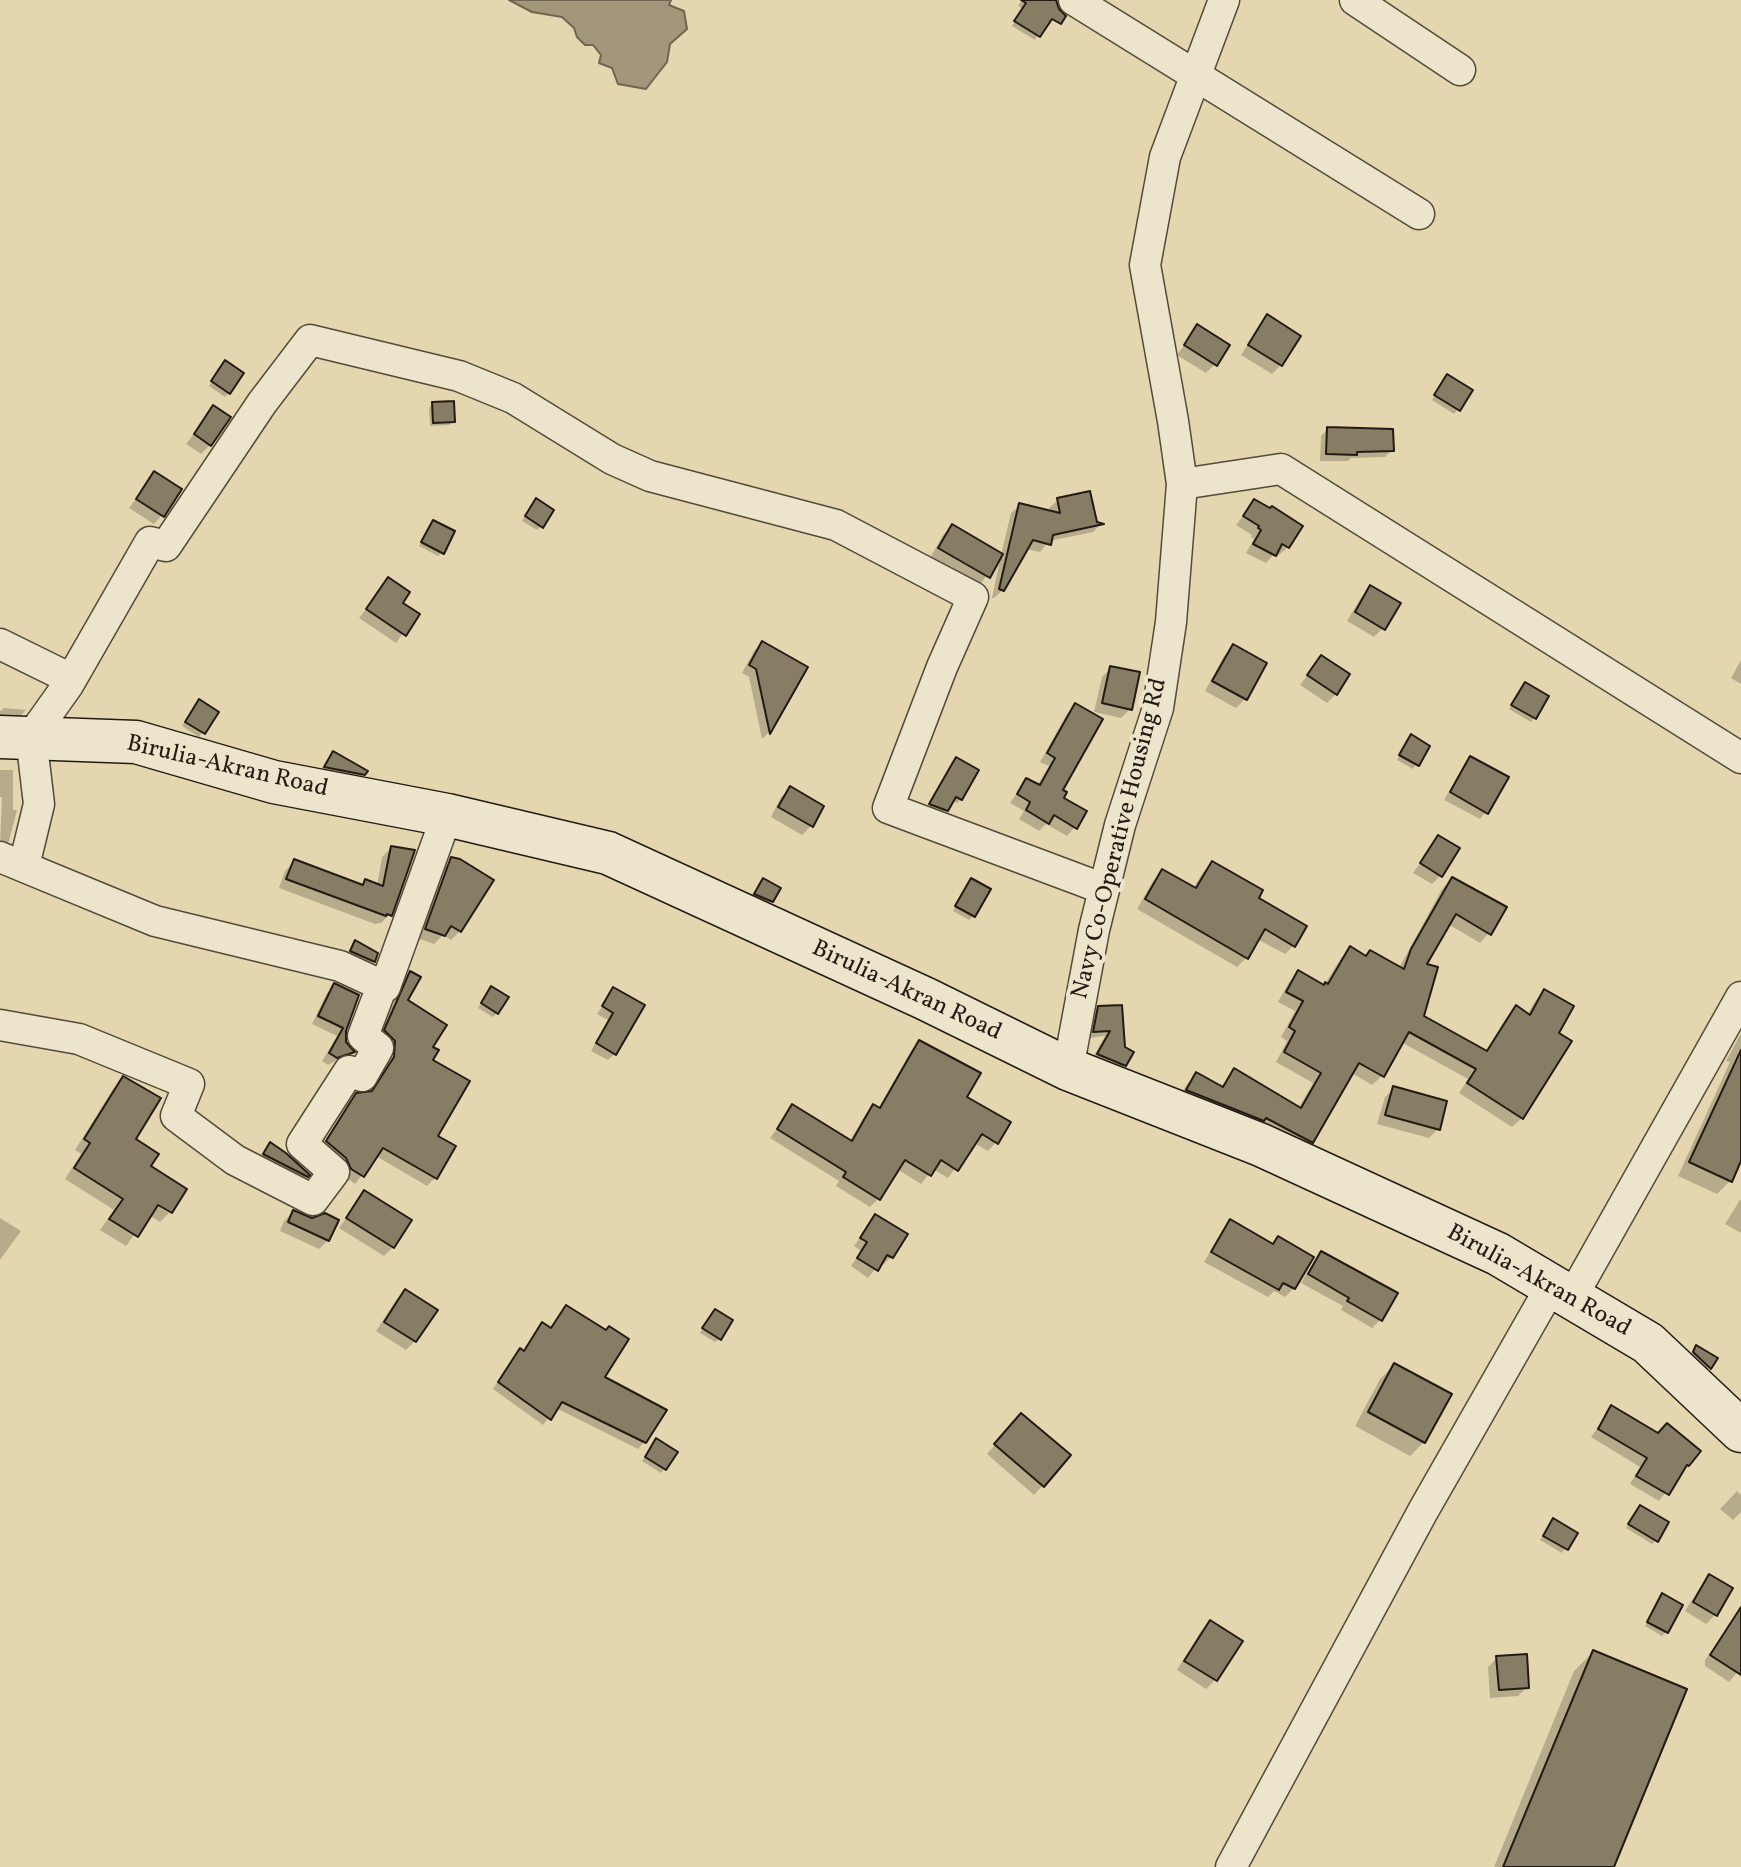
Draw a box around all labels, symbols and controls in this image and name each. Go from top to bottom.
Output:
street label: Navy Co-Operative Housing Rd [1067,676,1175,1002]
street label: Birulia-Akran Road [123,731,331,805]
street label: Birulia-Akran Road [807,935,1005,1049]
street label: Birulia-Akran Road [1441,1219,1635,1345]

